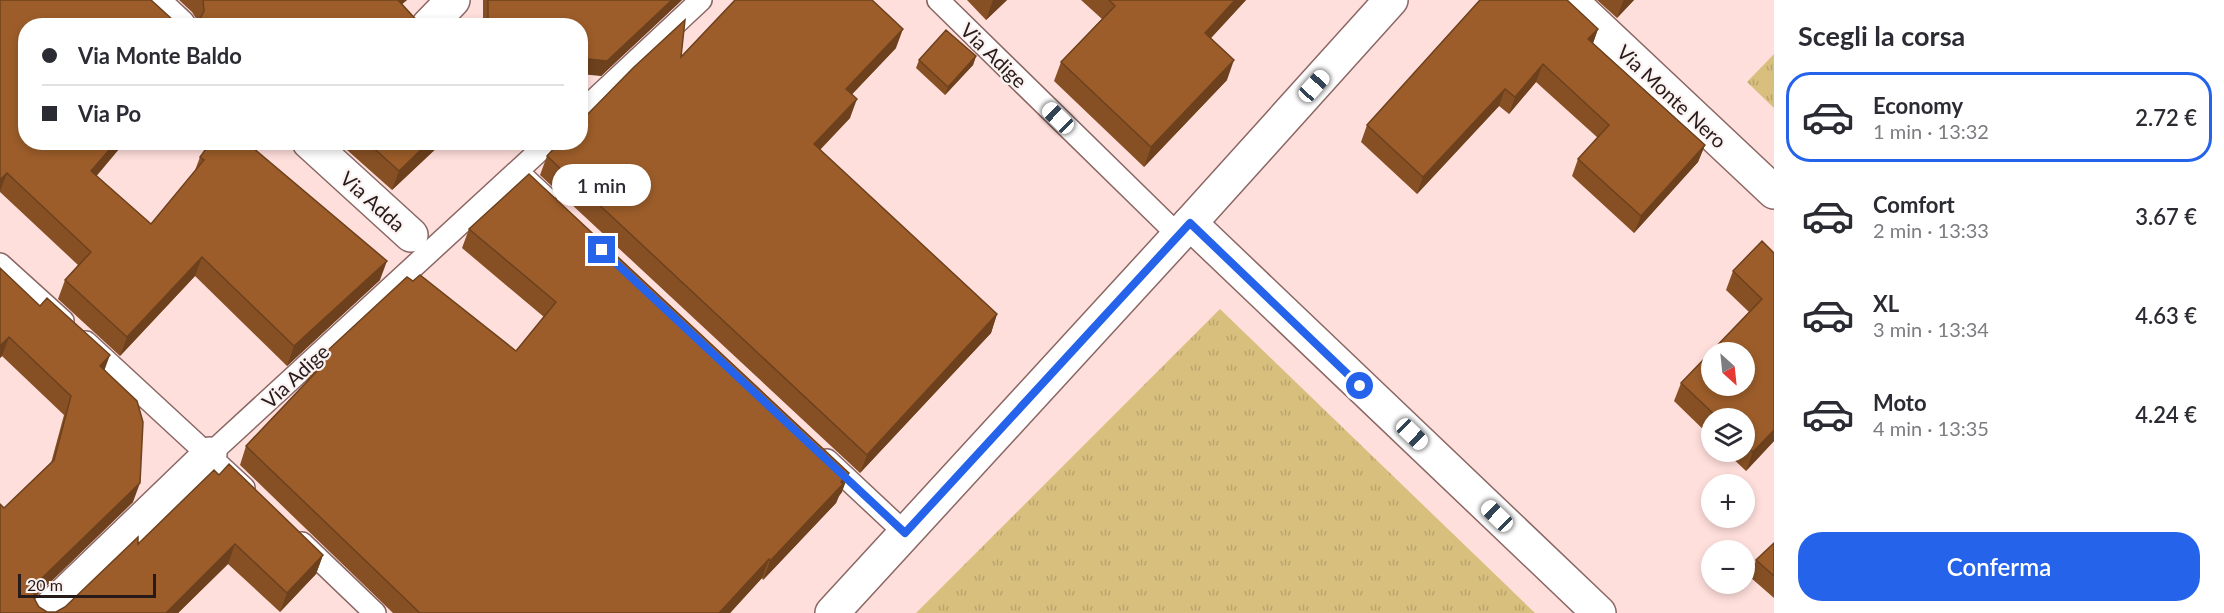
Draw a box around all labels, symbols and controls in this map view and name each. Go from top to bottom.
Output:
street label: Via Adige [956,18,1032,92]
text: Scegli la corsa [1798,19,1965,52]
street label: Via Monte Nero [1612,39,1732,153]
text: Via Monte Baldo [78,42,242,69]
car [1295,67,1333,105]
icon: car [1801,90,1855,144]
text: Economy [1873,92,1963,119]
car [1039,99,1077,137]
text: Via Po [78,100,141,127]
text: 2.72 € [2135,104,2197,131]
text: 1 min · 13:32 [1873,119,1989,143]
callout: 1 min [552,163,652,205]
street label: Via Adda [336,166,410,236]
text: 1 min [577,173,626,197]
icon: car [1801,189,1855,243]
text: Comfort [1873,191,1955,218]
text: 3.67 € [2135,203,2197,230]
text: 2 min · 13:33 [1873,218,1989,242]
route end [588,236,615,263]
icon: car [1801,288,1855,342]
text: XL [1873,290,1899,317]
text: 4.63 € [2135,302,2197,329]
text: 3 min · 13:34 [1873,317,1989,341]
street label: Via Adige [257,339,333,413]
north arrow [1701,342,1755,396]
map controls [1701,342,1755,594]
route start [1346,372,1373,399]
icon: car [1801,387,1855,441]
text: Moto [1873,389,1927,416]
text: 4.24 € [2135,401,2197,428]
button: layers [1701,408,1755,462]
car [1393,415,1431,453]
text: 4 min · 13:35 [1873,416,1989,440]
button: + [1701,474,1755,528]
car [1478,497,1516,535]
button: Conferma [1798,532,2200,601]
button: − [1701,540,1755,594]
scale bar [18,571,156,598]
text: 20 m [27,575,63,594]

